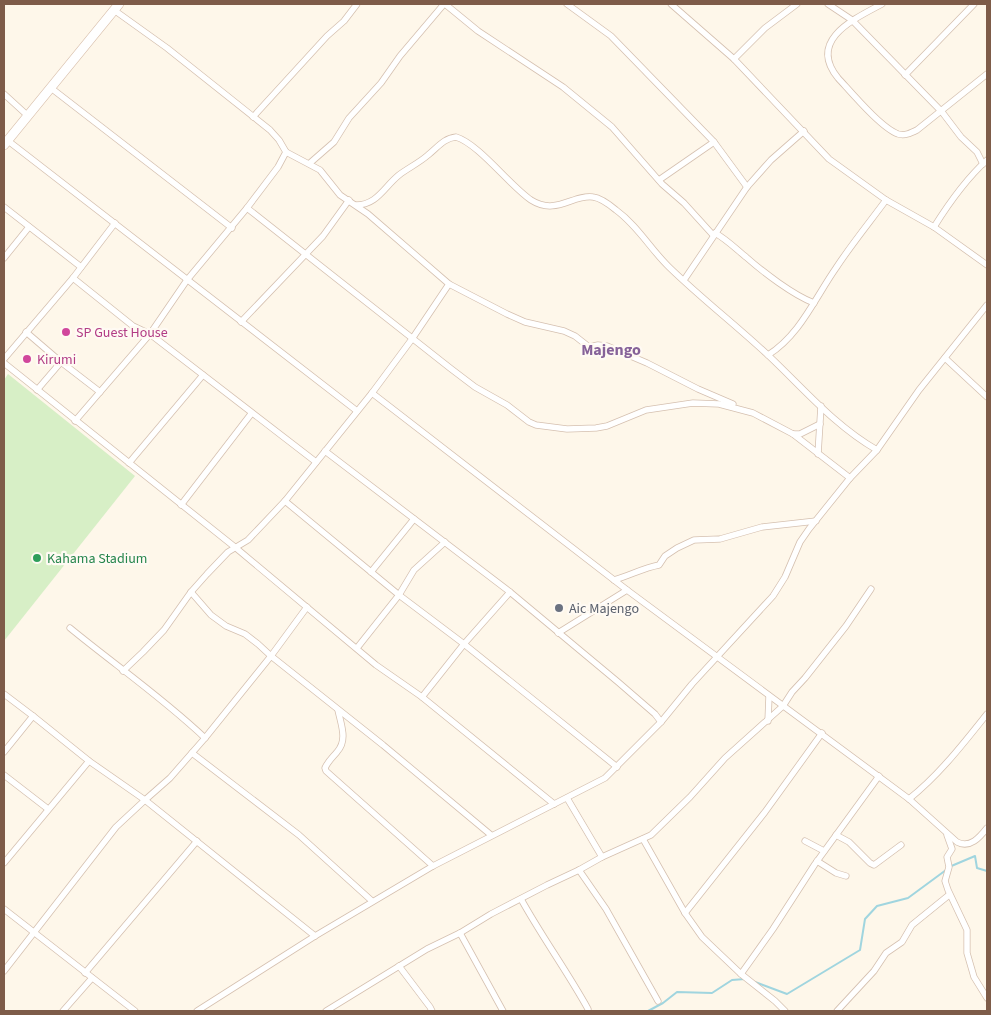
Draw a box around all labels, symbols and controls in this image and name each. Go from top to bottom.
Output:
place label: SP Guest House [76,323,168,343]
marker: SP Guest House [60,326,72,338]
district label: Majengo [581,339,641,361]
place label: Kirumi [37,350,76,370]
marker: Kirumi [21,353,33,365]
place label: Kahama Stadium [47,549,147,569]
marker: Kahama Stadium [31,552,43,564]
place label: Aic Majengo [569,599,639,619]
marker: Aic Majengo [553,602,565,614]

